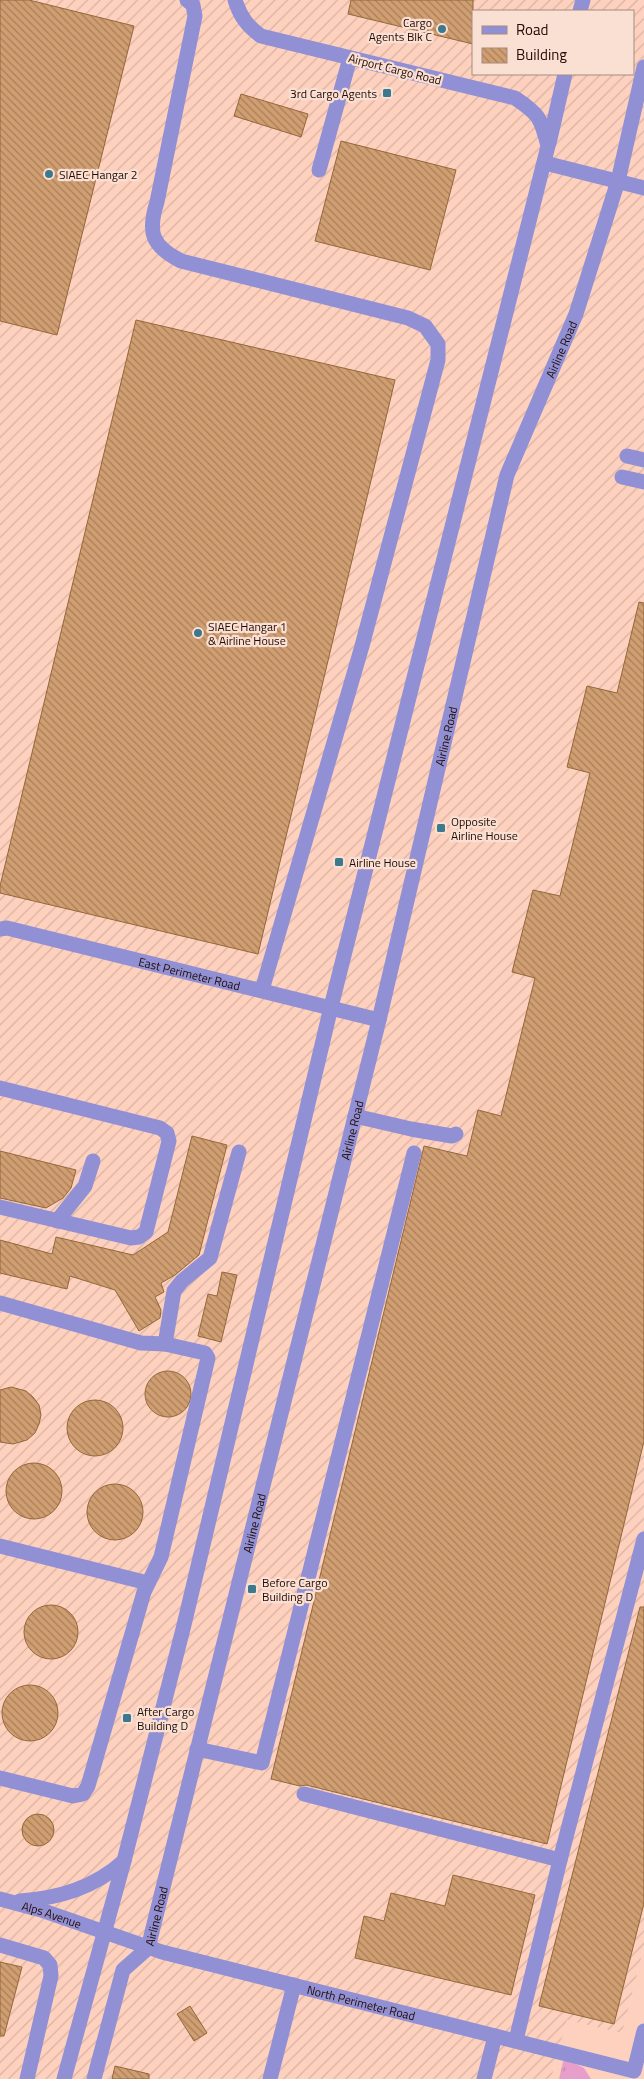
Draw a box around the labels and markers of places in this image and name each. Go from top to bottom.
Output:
place label: Cargo Agents Blk C [369,13,432,46]
marker: Cargo Agents Blk C [436,23,448,35]
place label: 3rd Cargo Agents [290,84,377,103]
marker: 3rd Cargo Agents [381,87,393,99]
place label: SIAEC Hangar 2 [59,165,138,184]
marker: SIAEC Hangar 2 [43,168,55,180]
place label: SIAEC Hangar 1 & Airline House [208,617,287,650]
marker: SIAEC Hangar 1 & Airline House [192,627,204,639]
place label: Opposite Airline House [451,812,518,845]
marker: Opposite Airline House [435,822,447,834]
place label: Airline House [349,853,416,872]
marker: Airline House [333,856,345,868]
place label: Before Cargo Building D [262,1573,328,1606]
marker: Before Cargo Building D [246,1583,258,1595]
place label: After Cargo Building D [137,1702,194,1735]
marker: After Cargo Building D [121,1712,133,1724]

